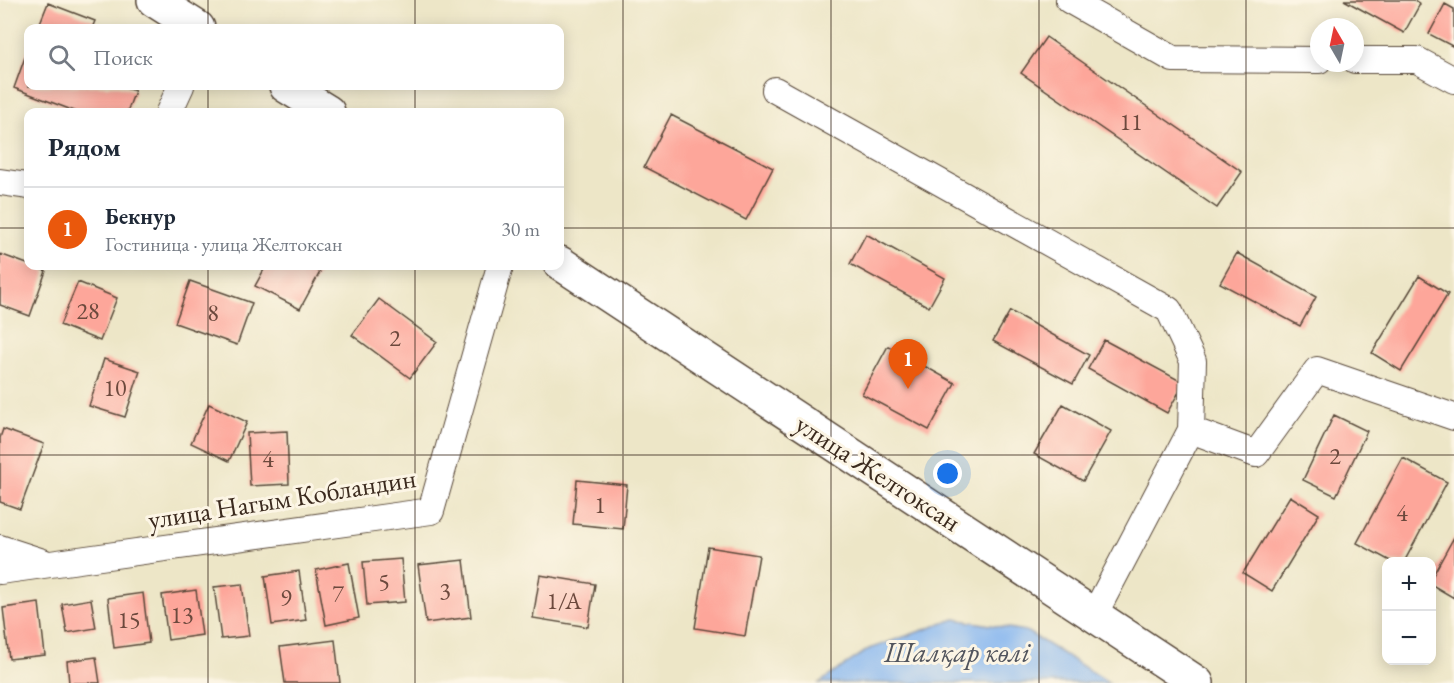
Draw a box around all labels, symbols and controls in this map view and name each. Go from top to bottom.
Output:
north arrow [1310,18,1364,72]
search box [24,24,564,90]
icon: search [45,41,78,74]
text: Поиск [93,43,153,72]
house number: 11 [1119,106,1143,137]
text: Рядом [48,130,121,164]
text: Бекнур [105,202,176,231]
text: 1 [62,216,73,242]
text: 30 m [501,216,540,242]
text: Гостиница · улица Желтоксан [105,231,342,257]
house number: 28 [76,295,100,326]
house number: 8 [207,297,219,328]
house number: 2 [389,322,401,353]
pin: 1 [888,340,928,389]
house number: 10 [103,372,127,403]
street label: улица Желтоксан [789,406,968,539]
house number: 2 [1329,440,1341,471]
house number: 4 [262,443,274,474]
your location [933,459,962,488]
street label: улица Нагым Кобландин [146,460,418,537]
house number: 1 [594,489,606,520]
house number: 4 [1396,497,1408,528]
map controls [1382,557,1436,665]
button: + [1382,557,1436,611]
house number: 5 [378,566,390,597]
house number: 3 [439,575,451,606]
house number: 7 [332,578,344,609]
house number: 9 [280,582,292,613]
house number: 1/А [546,585,582,616]
house number: 13 [170,599,194,630]
house number: 15 [117,604,141,635]
button: − [1382,611,1436,665]
water label: Шалқар көлі [883,634,1032,670]

